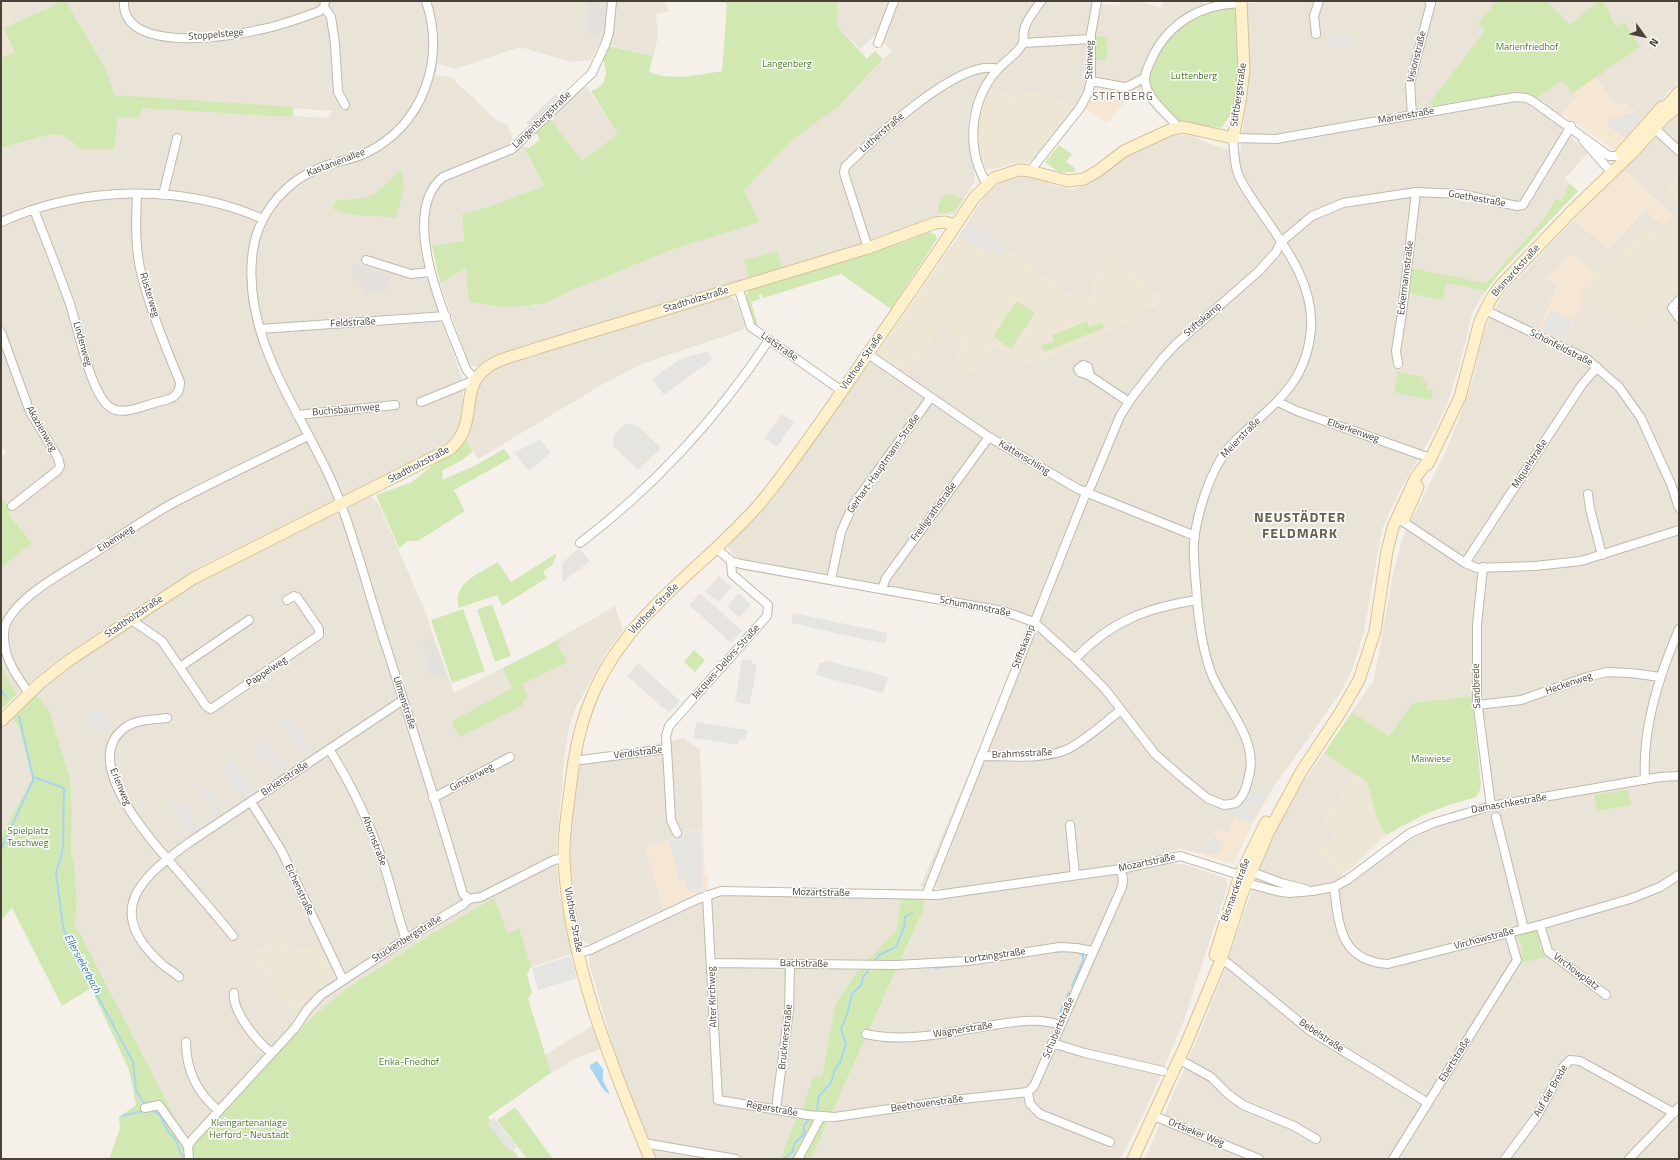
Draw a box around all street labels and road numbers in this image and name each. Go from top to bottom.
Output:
street label: Stoppelstege [188,27,244,43]
street label: Visionstraße [1405,30,1429,84]
street label: Steinweg [1084,40,1096,80]
street label: Stiftbergstraße [1229,62,1249,128]
street label: Langenbergstraße [510,89,574,151]
street label: Marienstraße [1377,105,1435,127]
street label: Lutherstraße [857,110,907,156]
street label: Kastanienallee [305,146,367,180]
street label: Goethestraße [1447,188,1507,210]
street label: Eckermannstraße [1396,240,1416,316]
street label: Bismarckstraße [1489,242,1543,300]
street label: Rüsterweg [137,271,161,319]
street label: Stadtholzstraße [662,284,730,316]
street label: Stiftskamp [1182,300,1224,340]
street label: Feldstraße [330,316,376,330]
street label: Lindenweg [70,320,94,368]
street label: Schönfeldstraße [1527,327,1595,369]
street label: Liststraße [758,330,800,364]
street label: Vlothoer Straße [838,331,886,393]
street label: Buchsbaumweg [312,401,380,419]
street label: Akazienweg [23,404,59,454]
street label: Gerhart-Hauptmann-Straße [845,412,923,516]
street label: Meierstraße [1219,415,1263,461]
street label: Elberkenweg [1325,416,1381,446]
street label: Miquelstraße [1510,437,1550,491]
street label: Kattenschling [996,438,1052,478]
street label: Stadtholzstraße [386,444,452,486]
street label: Freiligrathstraße [909,480,959,544]
street label: Eibenweg [95,523,137,555]
street label: Vlothoer Straße [627,581,681,637]
street label: Stadtholzstraße [103,593,165,641]
street label: Schumannstraße [939,594,1011,620]
street label: Jacques-Delors-Straße [689,622,763,702]
street label: Stiftskamp [1010,623,1038,671]
street label: Pappelweg [244,654,290,690]
street label: Sandbrede [1470,663,1484,709]
street label: Heckenweg [1544,670,1594,698]
street label: Ulmenstraße [390,675,418,731]
street label: Verdistraße [613,744,663,762]
street label: Brahmsstraße [992,746,1052,762]
street label: Birkenstraße [259,759,311,799]
street label: Ginsterweg [448,761,496,795]
street label: Erlenweg [107,767,133,807]
street label: Damaschkestraße [1470,791,1548,817]
street label: Ahornstraße [359,814,389,868]
street label: Mozartstraße [1118,851,1176,875]
street label: Bismarckstraße [1219,857,1253,923]
street label: Eichenstraße [282,862,316,918]
street label: Vlothoer Straße [561,886,585,954]
street label: Mozartstraße [792,886,850,900]
street label: Stuckenbergstraße [370,913,444,965]
street label: Virchowstraße [1453,925,1515,953]
street label: Lortzingstraße [964,946,1026,966]
street label: Virchowplatz [1551,951,1601,993]
street label: Bachstraße [780,958,828,970]
street label: Alter Kirchweg [706,966,720,1028]
street label: Schubertstraße [1041,996,1077,1060]
street label: Brucknerstraße [777,1004,795,1070]
street label: Bebelstraße [1296,1017,1346,1055]
street label: Wagnerstraße [932,1019,994,1041]
street label: Ebertstraße [1437,1036,1473,1084]
street label: Auf der Brede [1531,1063,1571,1119]
street label: Beethovenstraße [890,1093,964,1115]
street label: Regerstraße [745,1099,799,1119]
street label: Ortsieker Weg [1166,1116,1226,1150]

